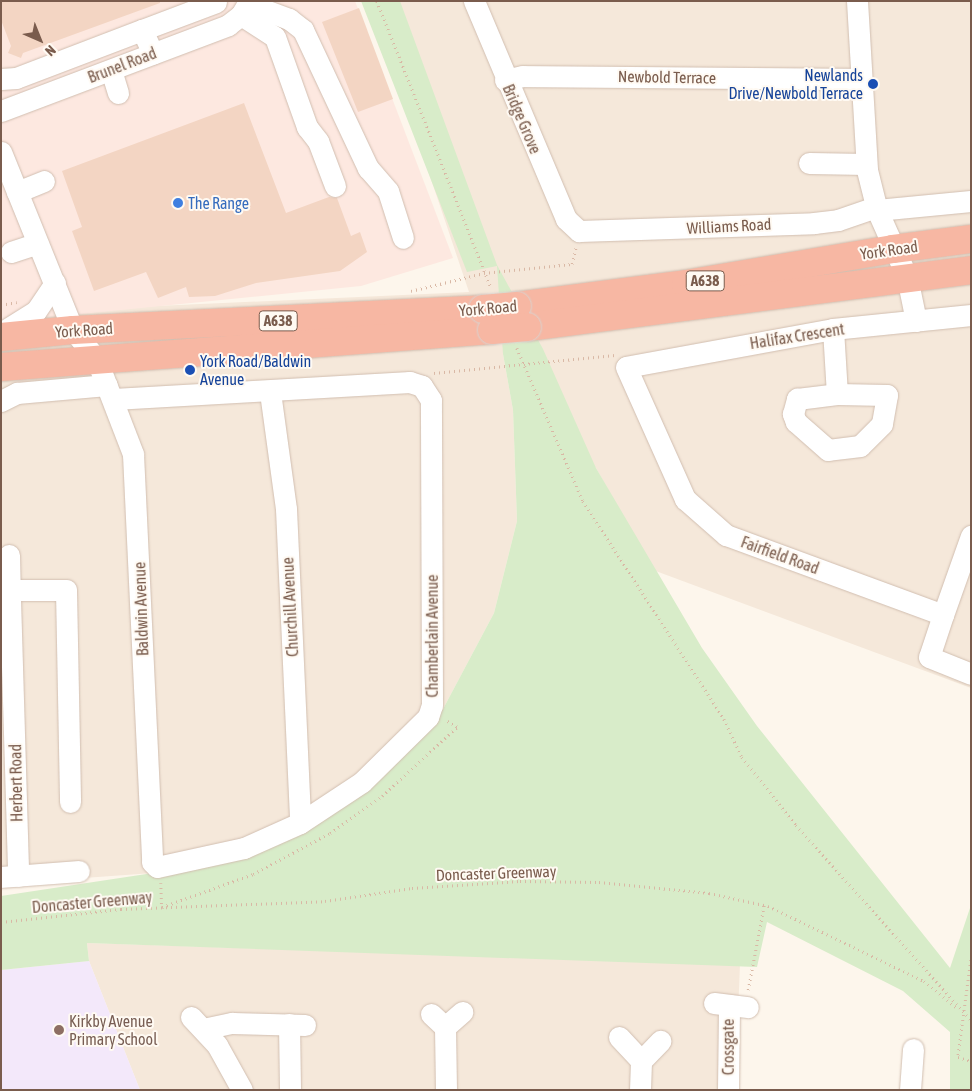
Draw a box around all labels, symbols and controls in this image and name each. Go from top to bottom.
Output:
north arrow [15,15,65,65]
text: N [42,42,59,59]
street label: Brunel Road [85,43,159,87]
place label: Newlands Drive/Newbold Terrace [728,65,863,103]
street label: Newbold Terrace [618,67,716,87]
marker: Newlands Drive/Newbold Terrace [867,78,879,90]
street label: Bridge Grove [499,81,545,157]
place label: The Range [188,193,249,213]
marker: The Range [172,197,184,209]
street label: Williams Road [686,214,772,238]
street label: York Road [859,236,919,264]
road number: A638 [685,268,725,294]
street label: York Road [458,296,518,320]
road number: A638 [258,308,298,334]
street label: York Road [54,318,114,342]
street label: Halifax Crescent [748,319,846,353]
place label: York Road/Baldwin Avenue [200,351,311,389]
marker: York Road/Baldwin Avenue [184,364,196,376]
street label: Fairfield Road [738,532,822,578]
street label: Churchill Avenue [278,557,302,657]
street label: Baldwin Avenue [130,562,152,656]
street label: Chamberlain Avenue [422,574,442,698]
street label: Herbert Road [6,744,26,822]
street label: Doncaster Greenway [435,861,557,885]
street label: Doncaster Greenway [31,887,153,917]
place label: Kirkby Avenue Primary School [69,1011,157,1049]
street label: Crossgate [718,1019,738,1075]
marker: Kirkby Avenue Primary School [53,1024,65,1036]

